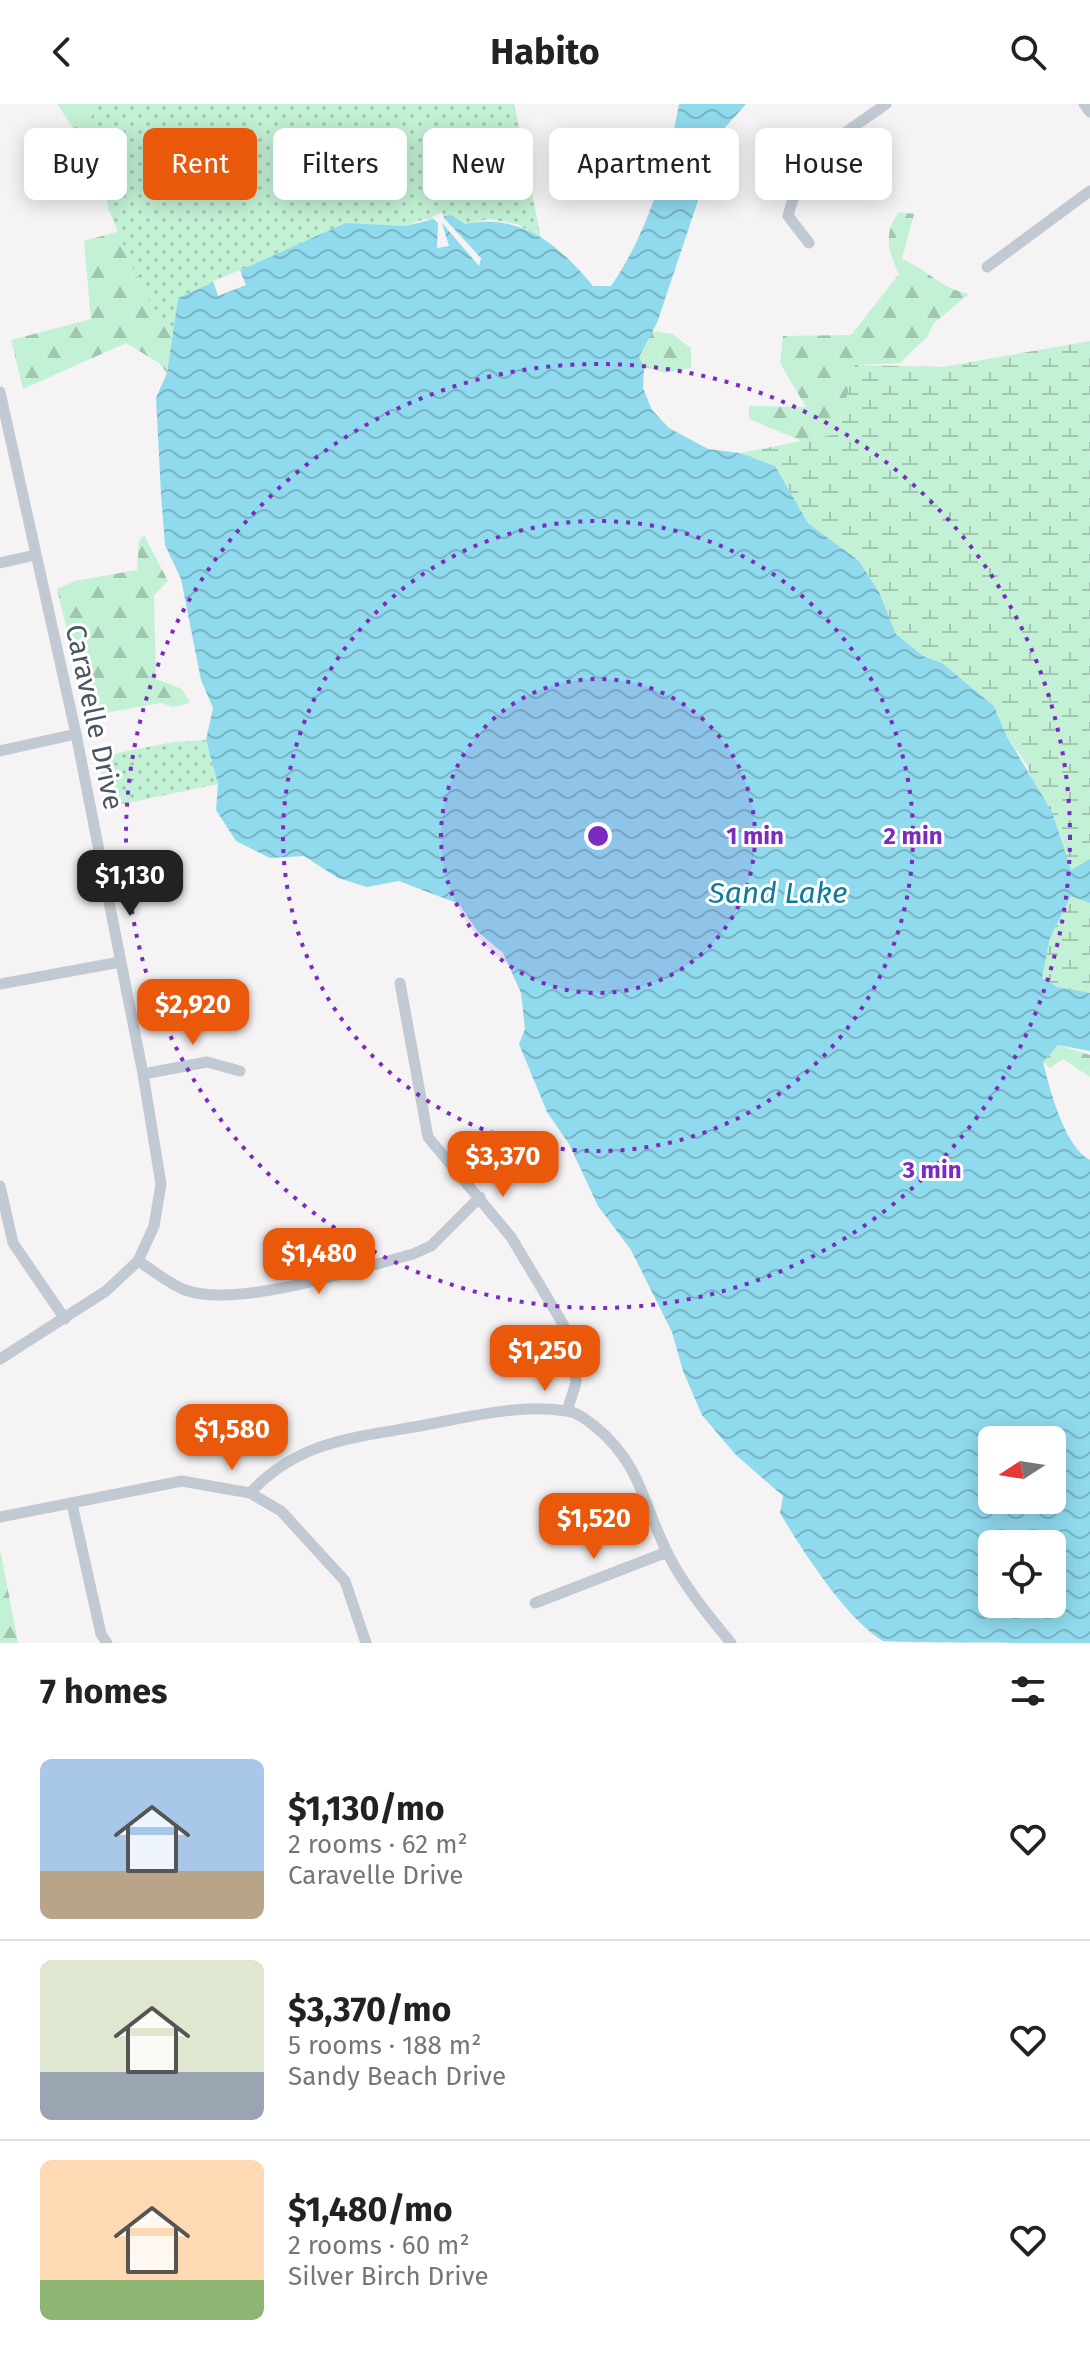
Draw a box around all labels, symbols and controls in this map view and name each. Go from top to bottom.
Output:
icon: back [40,30,84,74]
text: Habito [490,30,600,74]
icon: search [1006,30,1050,74]
chip: Buy [24,128,127,200]
chip: Rent [143,128,257,200]
chip: Filters [273,128,407,200]
chip: New [423,128,533,200]
chip: Apartment [549,128,739,200]
chip: House [755,128,892,200]
street label: Caravelle Drive [59,621,130,813]
centre of rings [584,822,612,850]
text: 1 min [726,822,784,850]
text: 2 min [884,822,943,850]
pin: $1,130 [65,850,195,918]
text: $1,130 [95,860,165,891]
water label: Sand Lake [708,875,847,911]
pin: $2,920 [128,979,258,1047]
text: $2,920 [155,989,231,1020]
pin: $3,370 [438,1131,568,1199]
text: $3,370 [466,1141,540,1172]
text: 3 min [901,1156,962,1184]
pin: $1,480 [254,1228,384,1296]
text: $1,480 [281,1238,357,1269]
pin: $1,250 [480,1325,610,1393]
text: $1,250 [508,1335,582,1366]
pin: $1,580 [167,1404,297,1472]
text: $1,580 [194,1414,270,1445]
north arrow [978,1426,1066,1514]
map controls [978,1426,1066,1618]
pin: $1,520 [529,1493,659,1561]
text: $1,520 [557,1503,631,1534]
button: locate [978,1530,1066,1618]
icon: filters [1006,1669,1050,1713]
text: 7 homes [40,1671,167,1712]
text: $1,130/mo [288,1788,445,1829]
icon: home [104,1791,200,1887]
icon: heart [1006,1817,1050,1861]
text: 2 rooms · 62 m² [288,1829,468,1860]
text: Caravelle Drive [288,1860,463,1891]
text: $3,370/mo [288,1989,451,2030]
icon: home [104,1992,200,2088]
icon: heart [1006,2018,1050,2062]
text: 5 rooms · 188 m² [288,2030,481,2061]
text: Sandy Beach Drive [288,2061,506,2092]
text: $1,480/mo [288,2189,453,2230]
icon: home [104,2192,200,2288]
icon: heart [1006,2218,1050,2262]
text: 2 rooms · 60 m² [288,2230,470,2261]
text: Silver Birch Drive [288,2261,489,2292]

